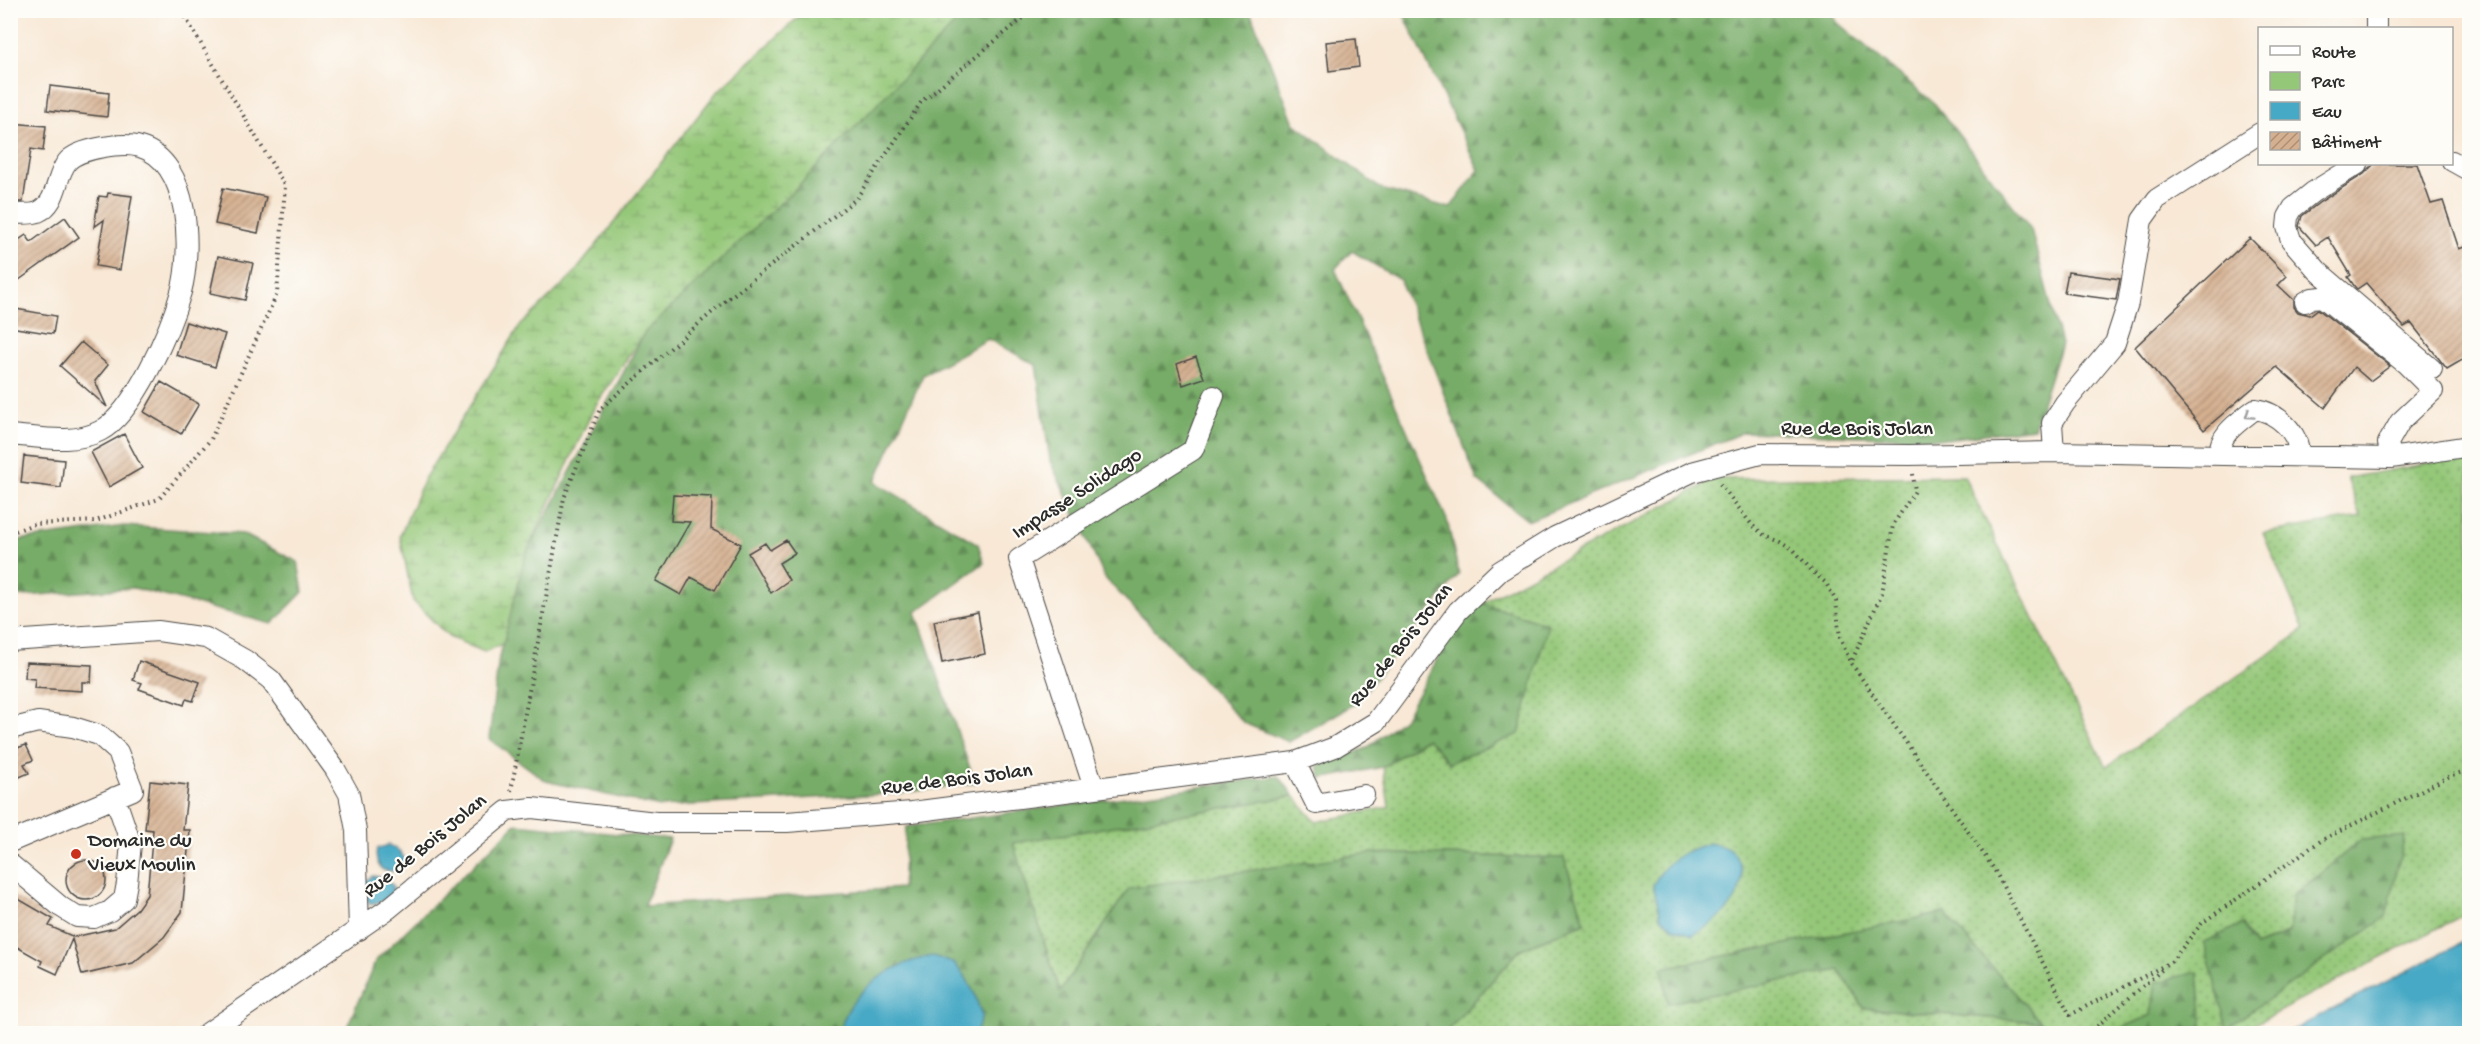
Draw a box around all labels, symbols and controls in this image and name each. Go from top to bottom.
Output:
legend [2258,27,2453,165]
text: Route [2312,43,2357,64]
text: Parc [2311,73,2345,94]
text: Eau [2312,103,2342,124]
text: Bâtiment [2311,133,2382,154]
one-way arrow [2245,408,2256,419]
street label: Rue de Bois Jolan [1781,418,1933,443]
street label: Impasse Solidago [1008,444,1148,546]
street label: Rue de Bois Jolan [1344,579,1460,713]
street label: Rue de Bois Jolan [880,759,1034,803]
street label: Rue de Bois Jolan [359,789,493,905]
place label: Domaine du Vieux Moulin [86,830,195,879]
marker: Domaine du Vieux Moulin [69,847,83,861]

